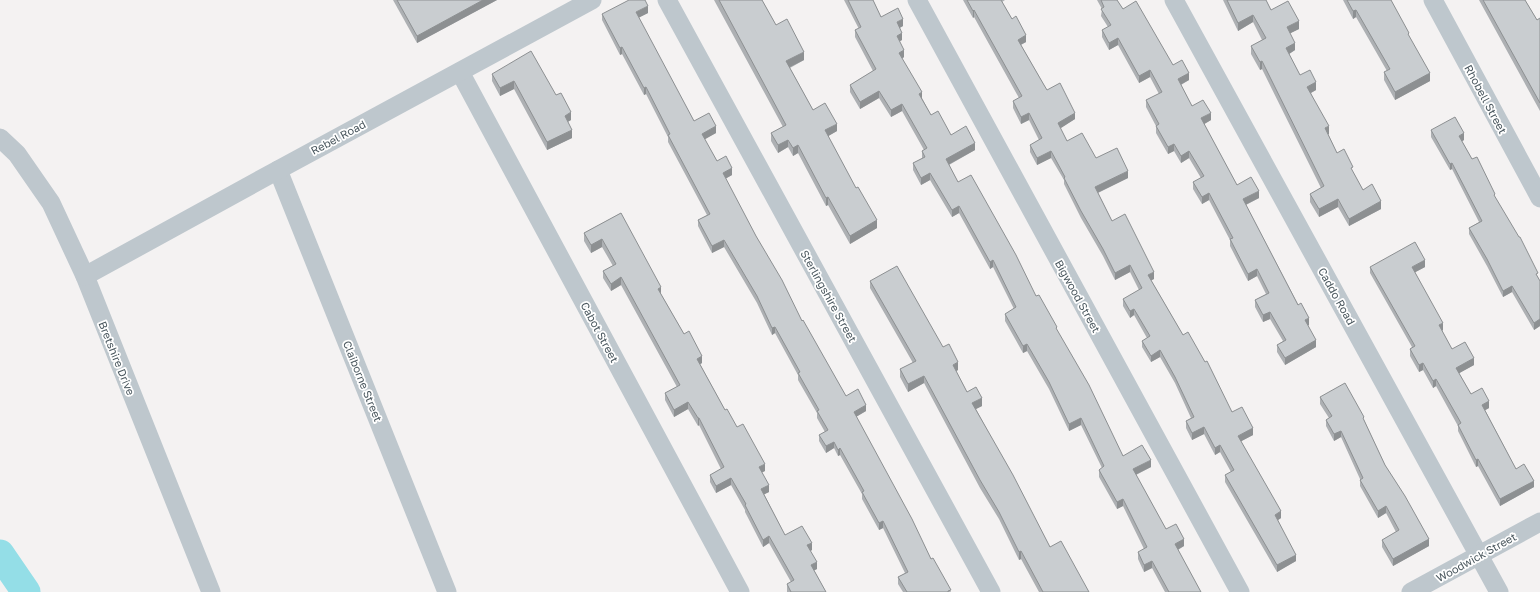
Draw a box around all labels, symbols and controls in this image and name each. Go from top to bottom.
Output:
street label: Rhobell Street [1462,62,1510,136]
street label: Rebel Road [308,117,368,157]
street label: Sterlingshire Street [798,248,860,344]
street label: Bigwood Street [1053,257,1103,335]
street label: Caddo Road [1316,265,1358,327]
street label: Cabot Street [579,299,621,365]
street label: Bretshire Drive [96,319,138,397]
street label: Claiborne Street [341,339,385,423]
street label: Woodwick Street [1434,530,1518,584]

